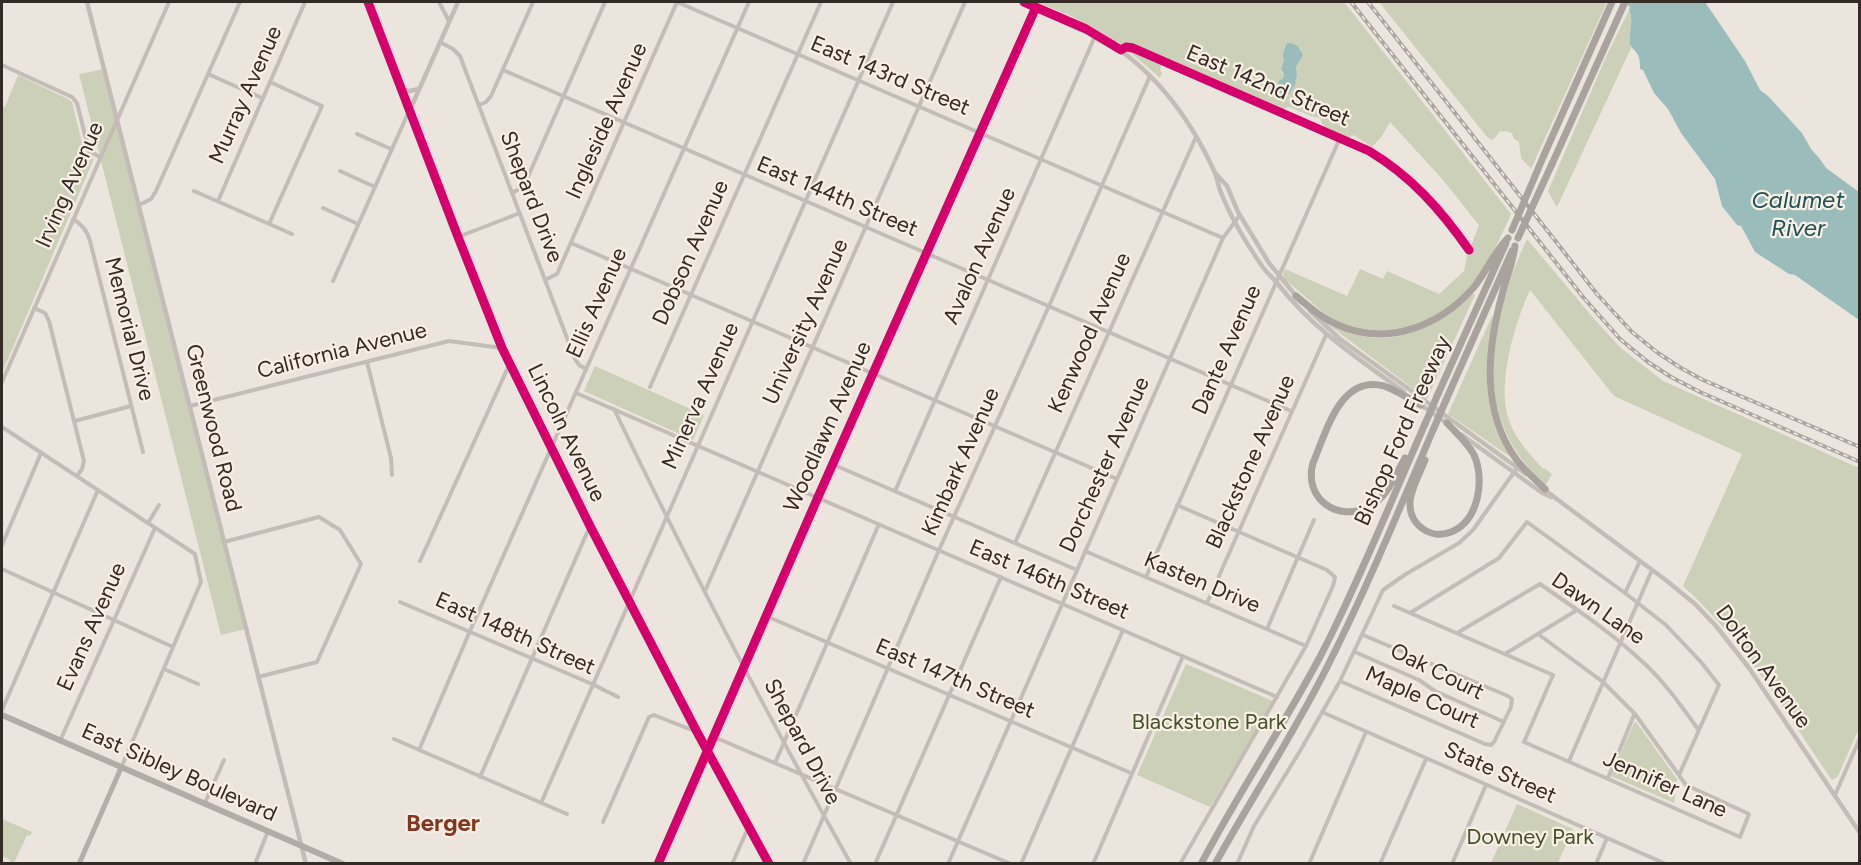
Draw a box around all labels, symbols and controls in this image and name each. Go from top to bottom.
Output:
street label: Murray Avenue [204,22,288,168]
street label: East 143rd Street [806,31,974,121]
street label: Ingleside Avenue [561,39,653,203]
street label: East 142nd Street [1182,40,1354,132]
street label: Irving Avenue [30,118,110,252]
street label: Shepard Drive [494,128,568,266]
street label: East 144th Street [753,151,921,243]
street label: Dobson Avenue [647,176,735,330]
street label: Avalon Avenue [938,184,1022,328]
water label: Calumet River [1752,187,1844,243]
street label: University Avenue [758,235,854,409]
street label: Ellis Avenue [561,244,633,362]
street label: Kenwood Avenue [1043,249,1137,417]
street label: Memorial Drive [98,254,160,404]
street label: Dante Avenue [1187,281,1267,419]
street label: California Avenue [255,317,429,385]
street label: Minerva Avenue [657,319,745,473]
street label: Bishop Ford Freeway [1349,332,1457,530]
street label: Woodlawn Avenue [779,338,877,516]
street label: Greenwood Road [179,341,247,515]
street label: Lincoln Avenue [521,360,611,506]
street label: Blackstone Avenue [1201,371,1301,553]
street label: Dorchester Avenue [1054,373,1156,557]
street label: Kimbark Avenue [917,384,1005,540]
street label: East 146th Street [965,534,1133,626]
street label: Kasten Drive [1140,547,1264,619]
street label: Evans Avenue [52,559,132,695]
street label: Dawn Lane [1546,567,1650,651]
street label: East 148th Street [431,587,599,681]
street label: Dolton Avenue [1709,600,1817,734]
street label: East 147th Street [871,634,1039,724]
street label: Oak Court [1386,638,1488,706]
street label: Maple Court [1361,661,1483,735]
street label: Shepard Drive [758,675,846,809]
park label: Blackstone Park [1132,710,1286,736]
street label: East Sibley Boulevard [77,718,281,828]
street label: State Street [1440,736,1560,810]
street label: Jennifer Lane [1599,746,1731,824]
district label: Berger [406,810,480,838]
park label: Downey Park [1466,825,1594,851]

